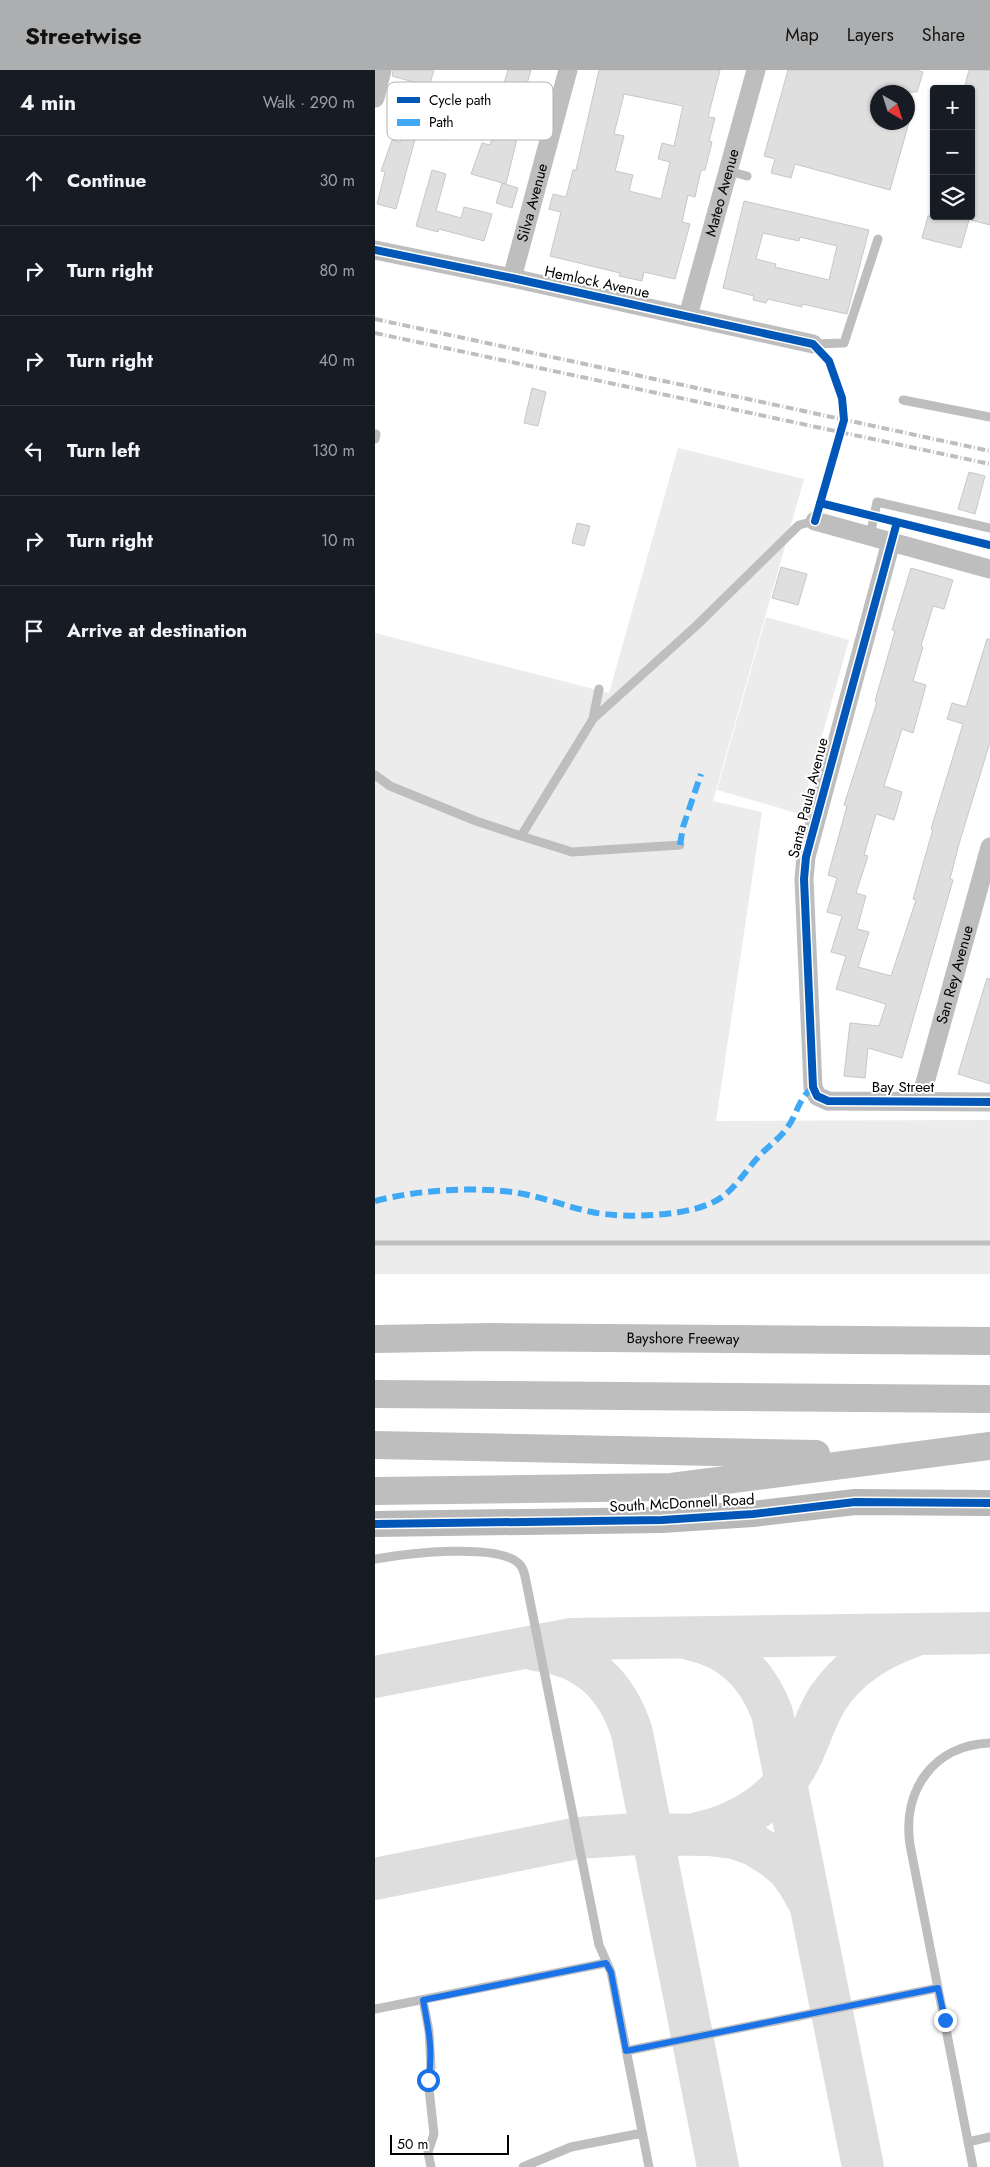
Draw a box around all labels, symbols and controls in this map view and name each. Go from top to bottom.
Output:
text: Streetwise [25,18,142,53]
text: Map [785,22,819,48]
text: Layers [847,22,894,48]
text: Share [922,22,965,48]
legend [387,82,553,140]
north arrow [870,85,915,130]
map controls [930,85,975,220]
button: + [930,85,975,130]
text: 4 min [20,88,76,118]
text: Cycle path [429,90,491,110]
text: Walk · 290 m [263,91,355,114]
text: Path [429,112,454,132]
button: − [930,130,975,175]
street label: Mateo Avenue [699,146,745,239]
street label: Silva Avenue [511,161,553,245]
icon: ahead [20,167,48,195]
text: Continue [67,167,146,194]
text: 30 m [319,169,355,192]
button: layers [930,175,975,220]
icon: right [20,257,48,285]
text: Turn right [67,257,153,284]
text: 80 m [319,259,355,282]
street label: Hemlock Avenue [542,260,652,304]
icon: right [20,347,48,375]
text: Turn right [67,347,153,374]
text: 40 m [319,349,355,372]
icon: left [20,437,48,465]
text: Turn left [67,437,140,464]
text: 130 m [312,439,355,462]
icon: right [20,527,48,555]
text: Turn right [67,527,153,554]
text: 10 m [321,529,355,552]
icon: arrive [20,617,48,645]
text: Arrive at destination [67,617,247,644]
street label: Santa Paula Avenue [782,735,834,861]
street label: San Rey Avenue [931,923,979,1027]
street label: Bay Street [872,1076,935,1098]
street label: Bayshore Freeway [627,1327,740,1350]
street label: South McDonnell Road [609,1488,755,1518]
route end [934,2009,957,2032]
route start [417,2069,440,2092]
scale bar [390,2132,509,2155]
text: 50 m [397,2134,428,2154]

